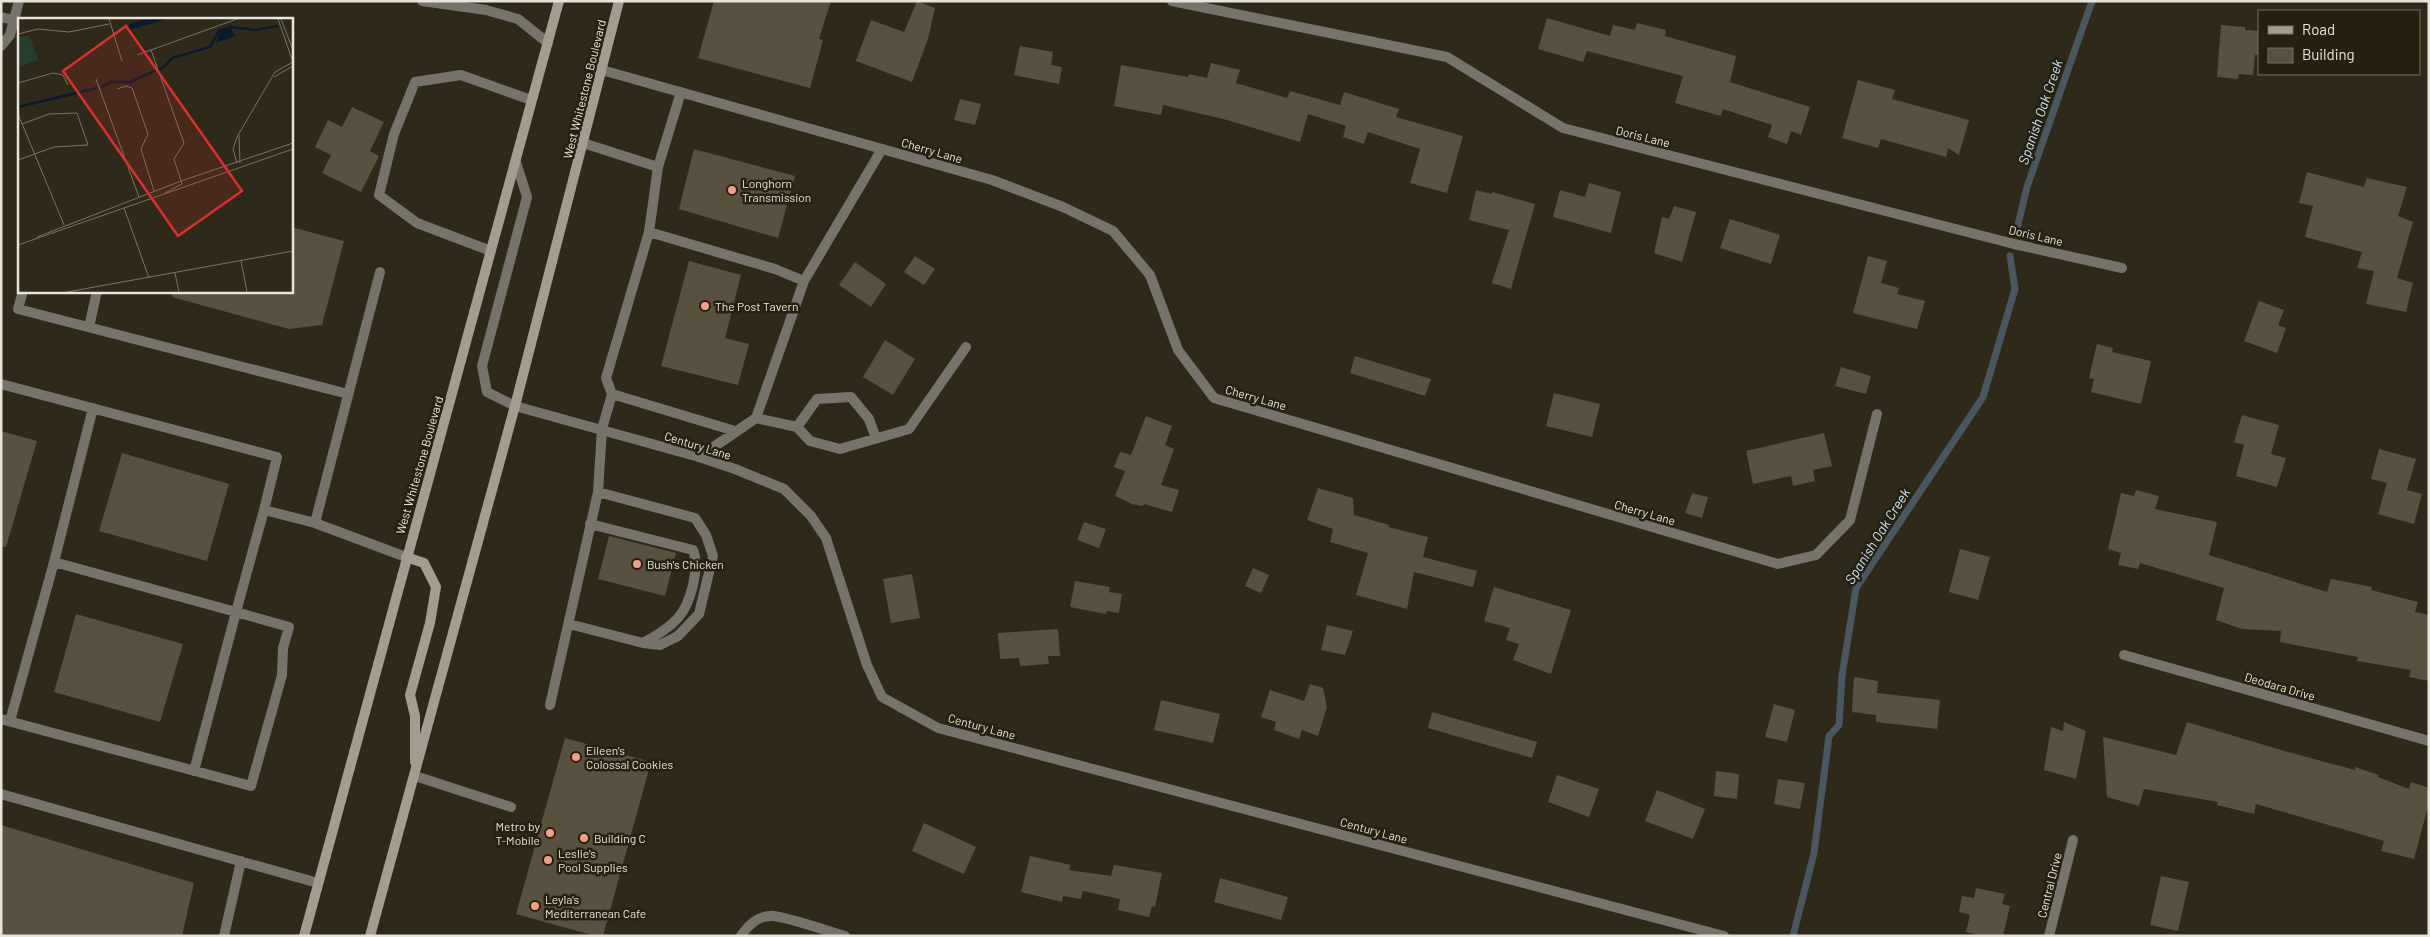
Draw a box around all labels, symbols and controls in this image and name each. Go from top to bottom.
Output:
legend [2258,10,2420,75]
inset map [18,18,292,292]
street label: West Whitestone Boulevard [560,18,608,160]
text: Road [2302,20,2335,38]
text: Building [2302,45,2355,63]
water label: Spanish Oak Creek [2014,57,2066,167]
street label: Doris Lane [1614,123,1672,149]
street label: Cherry Lane [900,135,964,165]
place label: Longhorn Transmission [742,176,811,204]
marker: Longhorn Transmission [726,184,738,196]
street label: Doris Lane [2007,222,2065,248]
place label: The Post Tavern [715,299,798,313]
marker: The Post Tavern [699,300,711,312]
street label: Cherry Lane [1224,382,1288,412]
street label: West Whitestone Boulevard [393,394,445,536]
street label: Century Lane [663,428,733,462]
water label: Spanish Oak Creek [1841,485,1913,587]
street label: Cherry Lane [1613,497,1677,527]
place label: Bush's Chicken [647,557,724,571]
marker: Bush's Chicken [631,558,643,570]
street label: Deodara Drive [2243,669,2317,703]
street label: Century Lane [947,710,1017,742]
place label: Eileen's Colossal Cookies [586,743,673,771]
marker: Eileen's Colossal Cookies [570,751,582,763]
street label: Century Lane [1339,814,1409,846]
place label: Metro by T-Mobile [495,819,540,847]
marker: Metro by T-Mobile [544,827,556,839]
place label: Building C [594,831,646,845]
marker: Building C [578,832,590,844]
place label: Leslie's Pool Supplies [558,846,628,874]
street label: Central Drive [2034,851,2064,919]
marker: Leslie's Pool Supplies [542,854,554,866]
place label: Leyla's Mediterranean Cafe [545,892,646,920]
marker: Leyla's Mediterranean Cafe [529,900,541,912]

